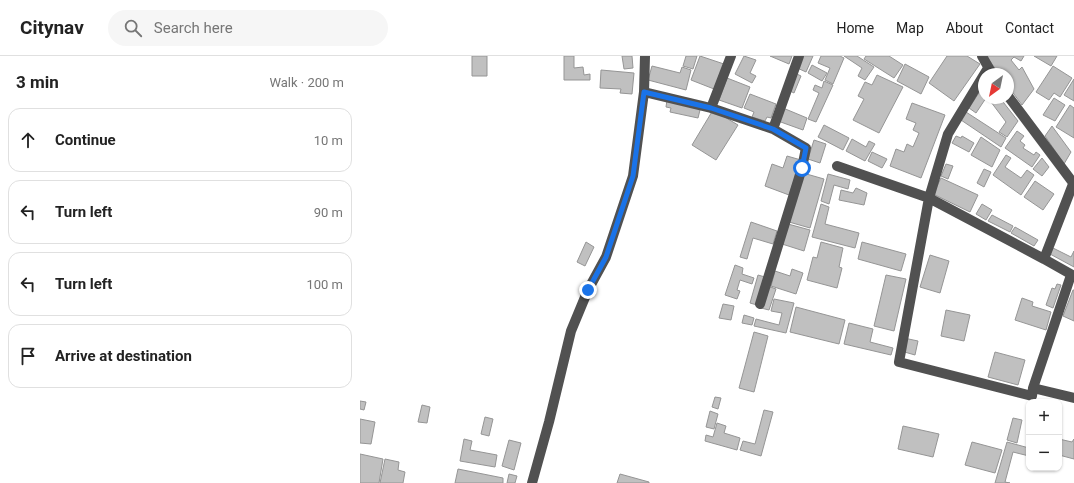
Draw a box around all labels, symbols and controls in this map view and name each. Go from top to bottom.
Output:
search box [108,10,388,46]
text: Citynav [20,16,84,39]
icon: search [122,17,144,39]
text: Search here [154,19,233,37]
text: Home [836,20,874,36]
text: Map [896,20,924,36]
text: About [946,20,983,36]
text: Contact [1005,20,1054,36]
north arrow [978,68,1014,104]
text: 3 min [16,72,59,92]
text: Walk · 200 m [269,75,344,90]
icon: ahead [17,129,39,151]
text: Continue [55,131,116,149]
text: 10 m [314,133,343,148]
route start [793,159,811,177]
icon: left [17,201,39,223]
text: Turn left [55,203,112,221]
text: 90 m [314,205,343,220]
icon: left [17,273,39,295]
text: Turn left [55,275,112,293]
text: 100 m [306,277,343,292]
route end [579,281,597,299]
icon: arrive [17,345,39,367]
text: Arrive at destination [55,347,192,365]
map controls [1026,399,1062,471]
button: + [1026,399,1062,435]
button: − [1026,435,1062,471]

